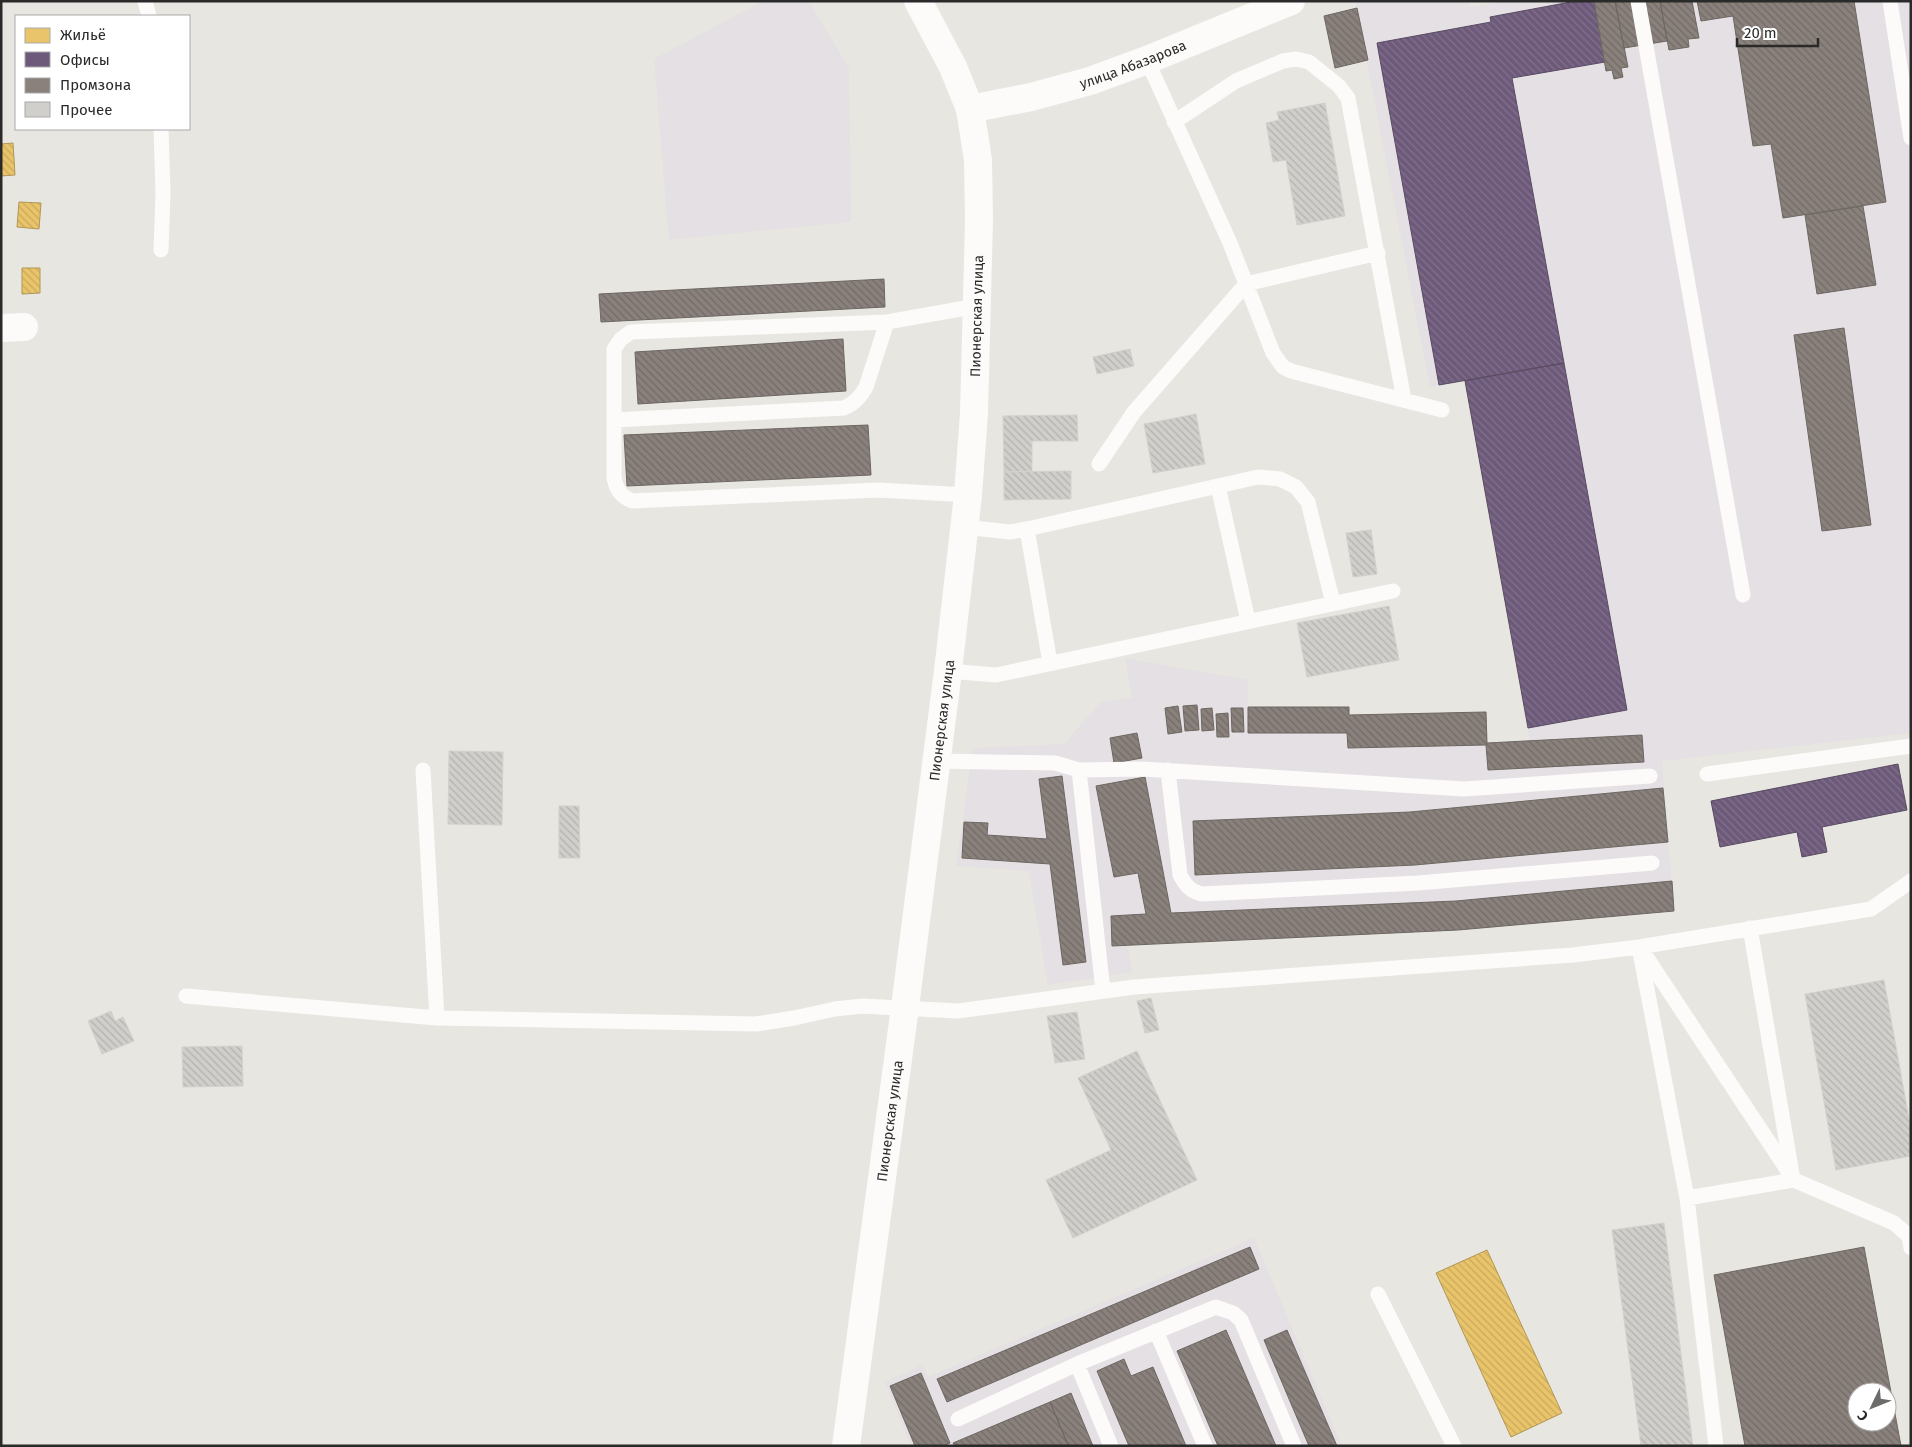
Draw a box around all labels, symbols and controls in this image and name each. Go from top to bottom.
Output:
legend [15,15,190,130]
scale bar [1737,15,1818,47]
text: 20 m [1744,24,1777,42]
text: Жильё [60,26,106,44]
street label: улица Абазарова [1078,37,1189,92]
text: Офисы [60,51,110,69]
text: Промзона [60,76,131,94]
text: Прочее [60,101,112,119]
street label: Пионерская улица [967,255,987,377]
street label: Пионерская улица [926,659,958,782]
street label: Пионерская улица [874,1059,907,1183]
north arrow [1847,1382,1897,1432]
text: С [1854,1407,1872,1424]

